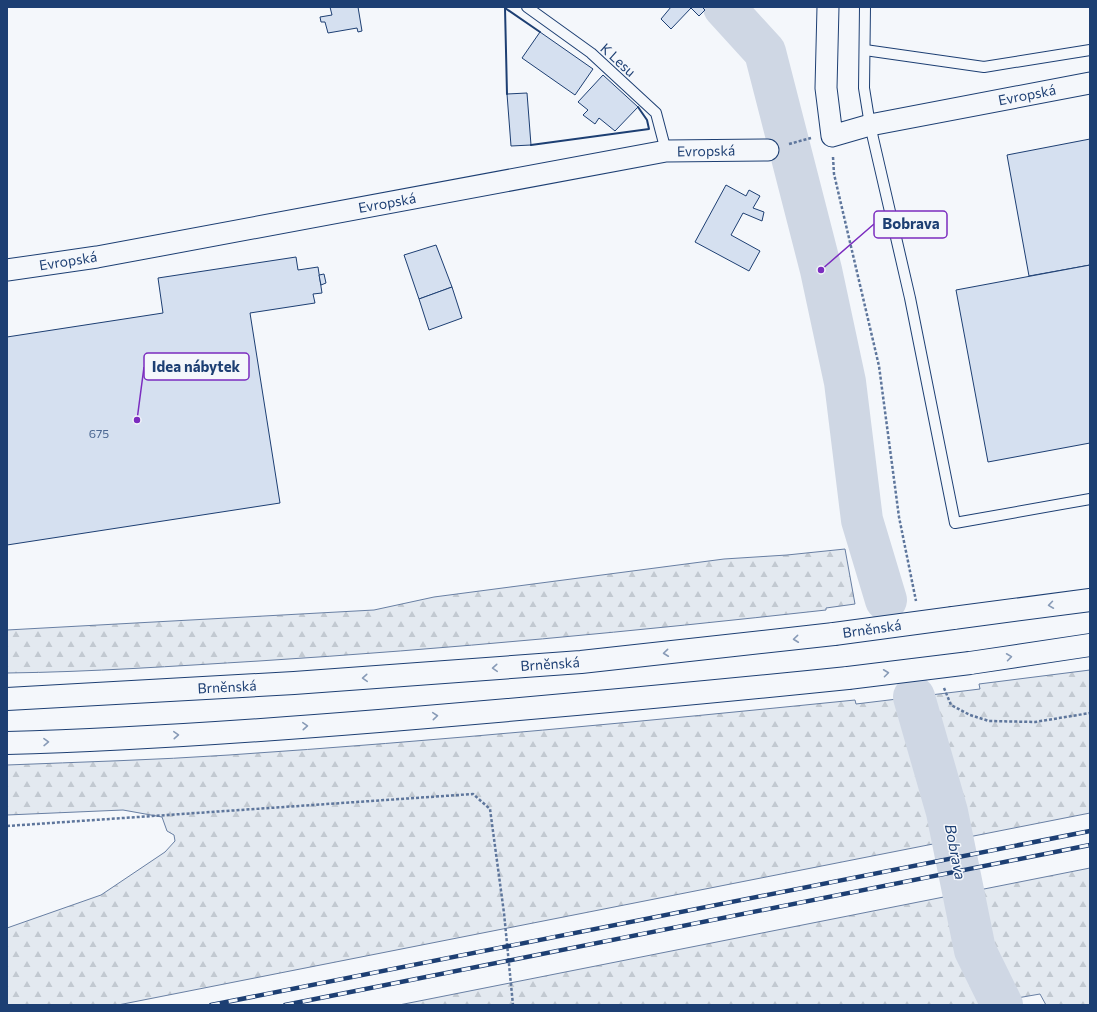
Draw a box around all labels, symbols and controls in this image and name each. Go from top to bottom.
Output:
street label: K Lesu [597,39,640,80]
street label: Evropská [997,81,1057,108]
street label: Evropská [677,141,735,160]
street label: Evropská [357,189,417,216]
callout: Bobrava [874,211,947,238]
text: Bobrava [882,214,940,232]
street label: Evropská [38,248,98,273]
callout: Idea nábytek [144,353,249,380]
text: Idea nábytek [152,357,241,375]
house number: 675 [89,426,109,440]
one-way arrow [1048,600,1054,609]
street label: Brněnská [841,616,902,641]
one-way arrow [793,634,799,643]
one-way arrow [663,648,669,657]
street label: Brněnská [520,653,580,674]
one-way arrow [1006,654,1012,662]
one-way arrow [492,664,498,673]
one-way arrow [883,669,889,678]
one-way arrow [362,673,368,682]
street label: Brněnská [197,676,257,697]
one-way arrow [432,712,438,721]
one-way arrow [302,722,308,731]
one-way arrow [173,731,179,740]
one-way arrow [43,738,49,746]
water label: Bobrava [942,822,970,881]

